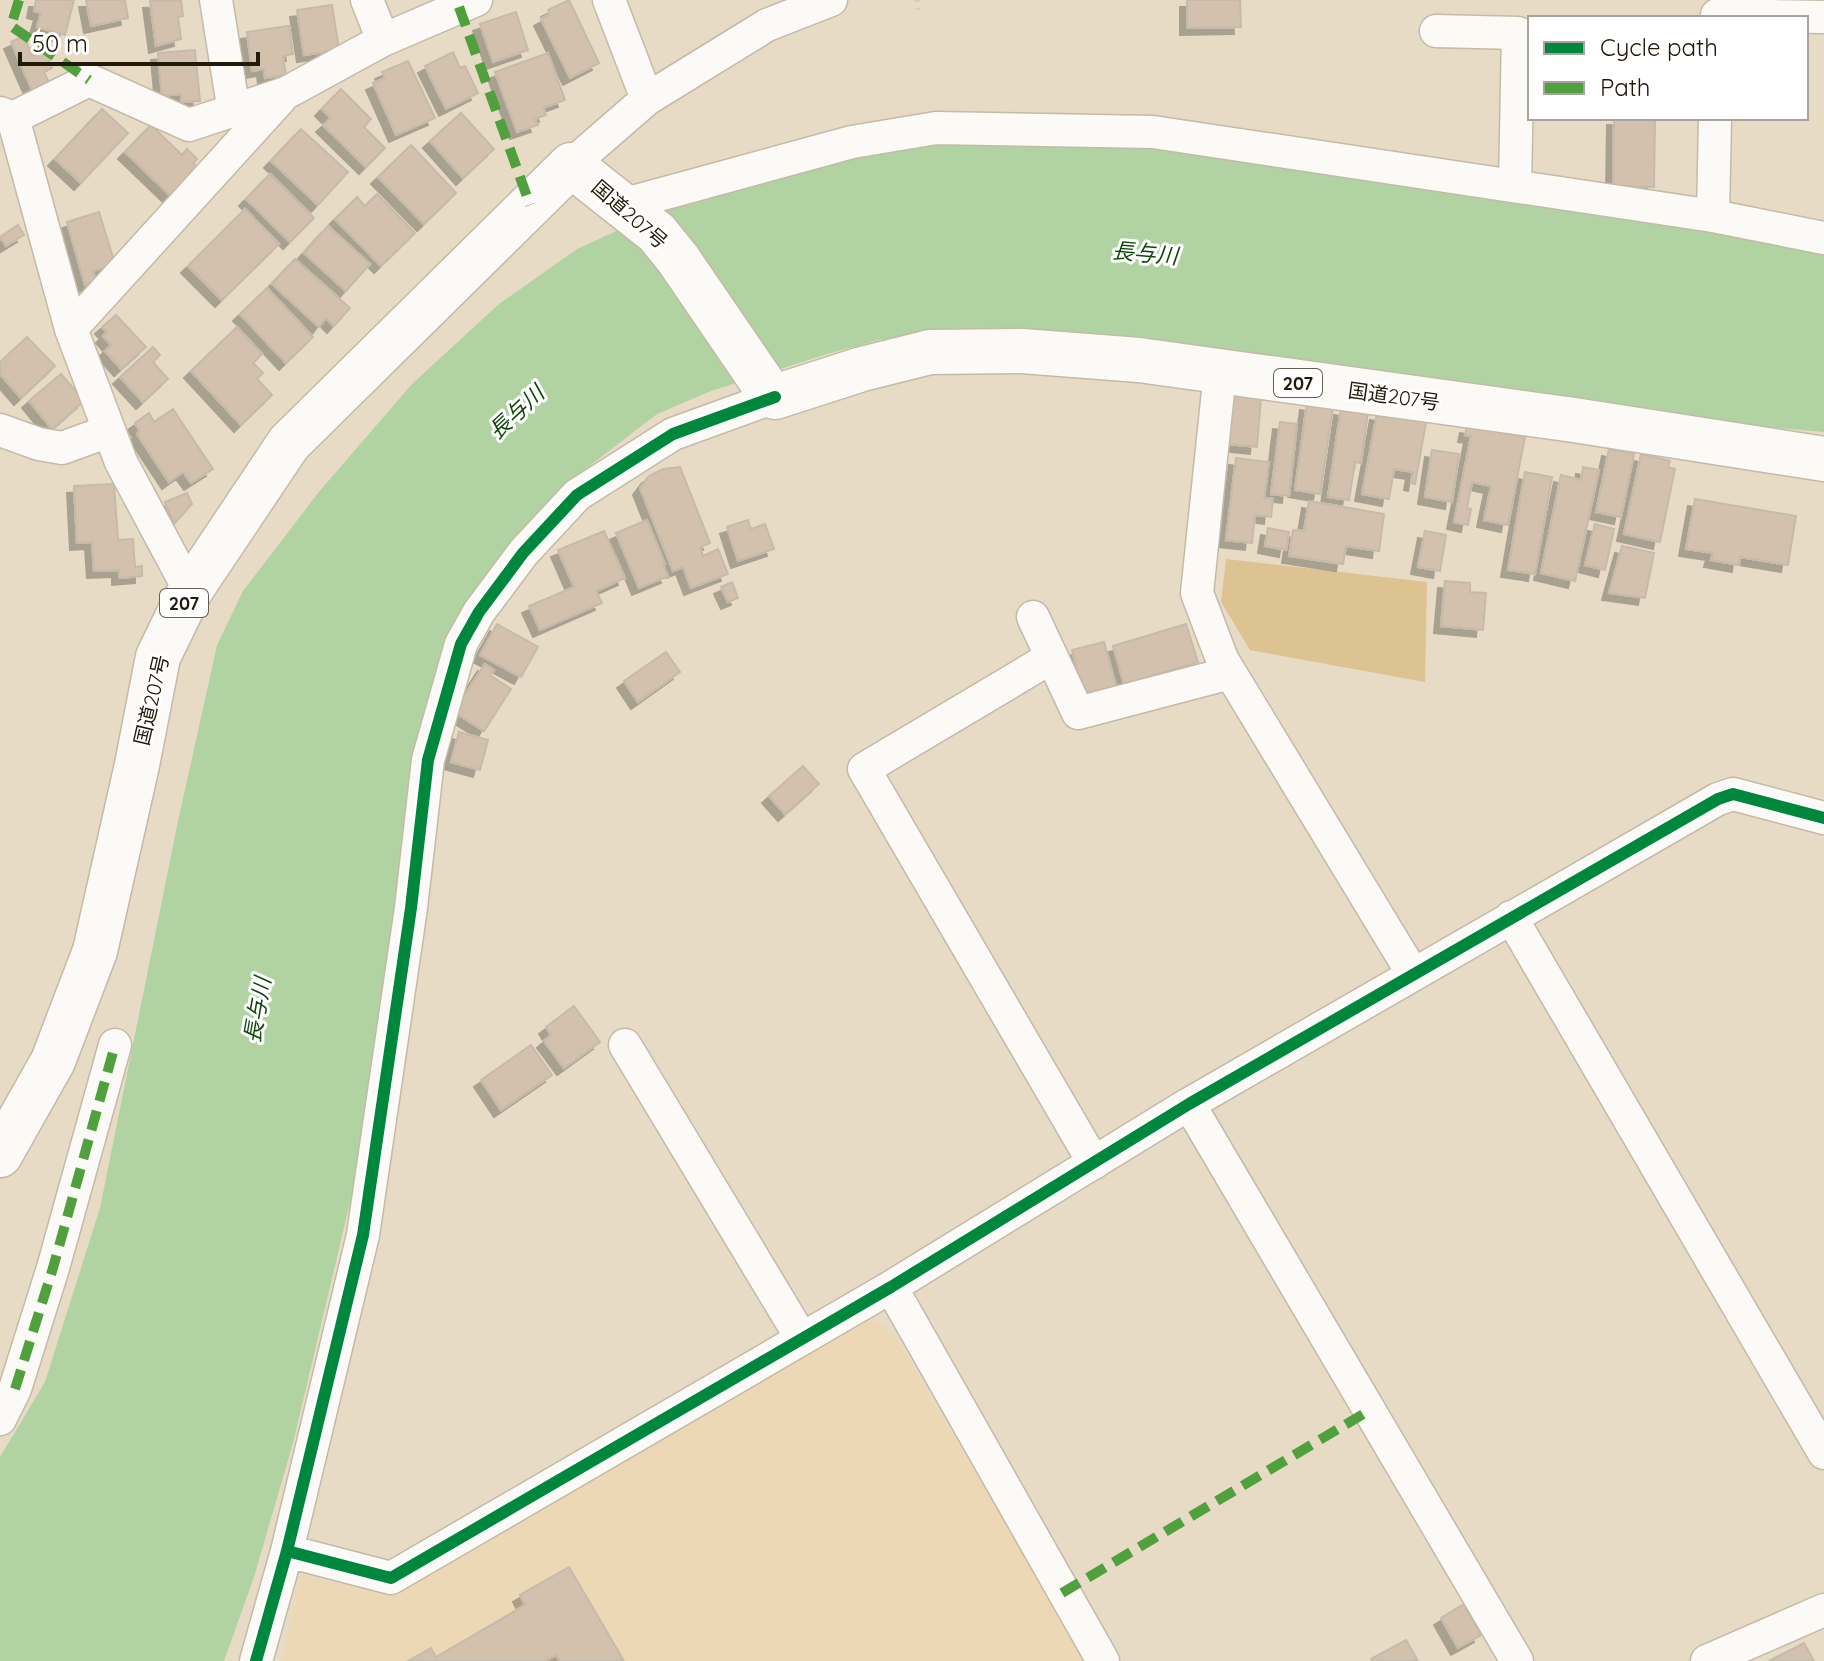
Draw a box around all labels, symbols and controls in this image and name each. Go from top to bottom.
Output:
scale bar [20,16,258,66]
legend [1528,16,1808,120]
text: 50 m [32,28,88,58]
text: Cycle path [1600,32,1718,62]
text: Path [1600,72,1651,102]
street label: 国道207号 [587,174,673,254]
water label: 長与川 [1111,236,1181,270]
road number: 207 [1274,369,1322,397]
street label: 国道207号 [1347,377,1441,415]
water label: 長与川 [482,378,551,445]
road number: 207 [160,589,208,617]
street label: 国道207号 [128,652,174,748]
water label: 長与川 [237,973,277,1045]

